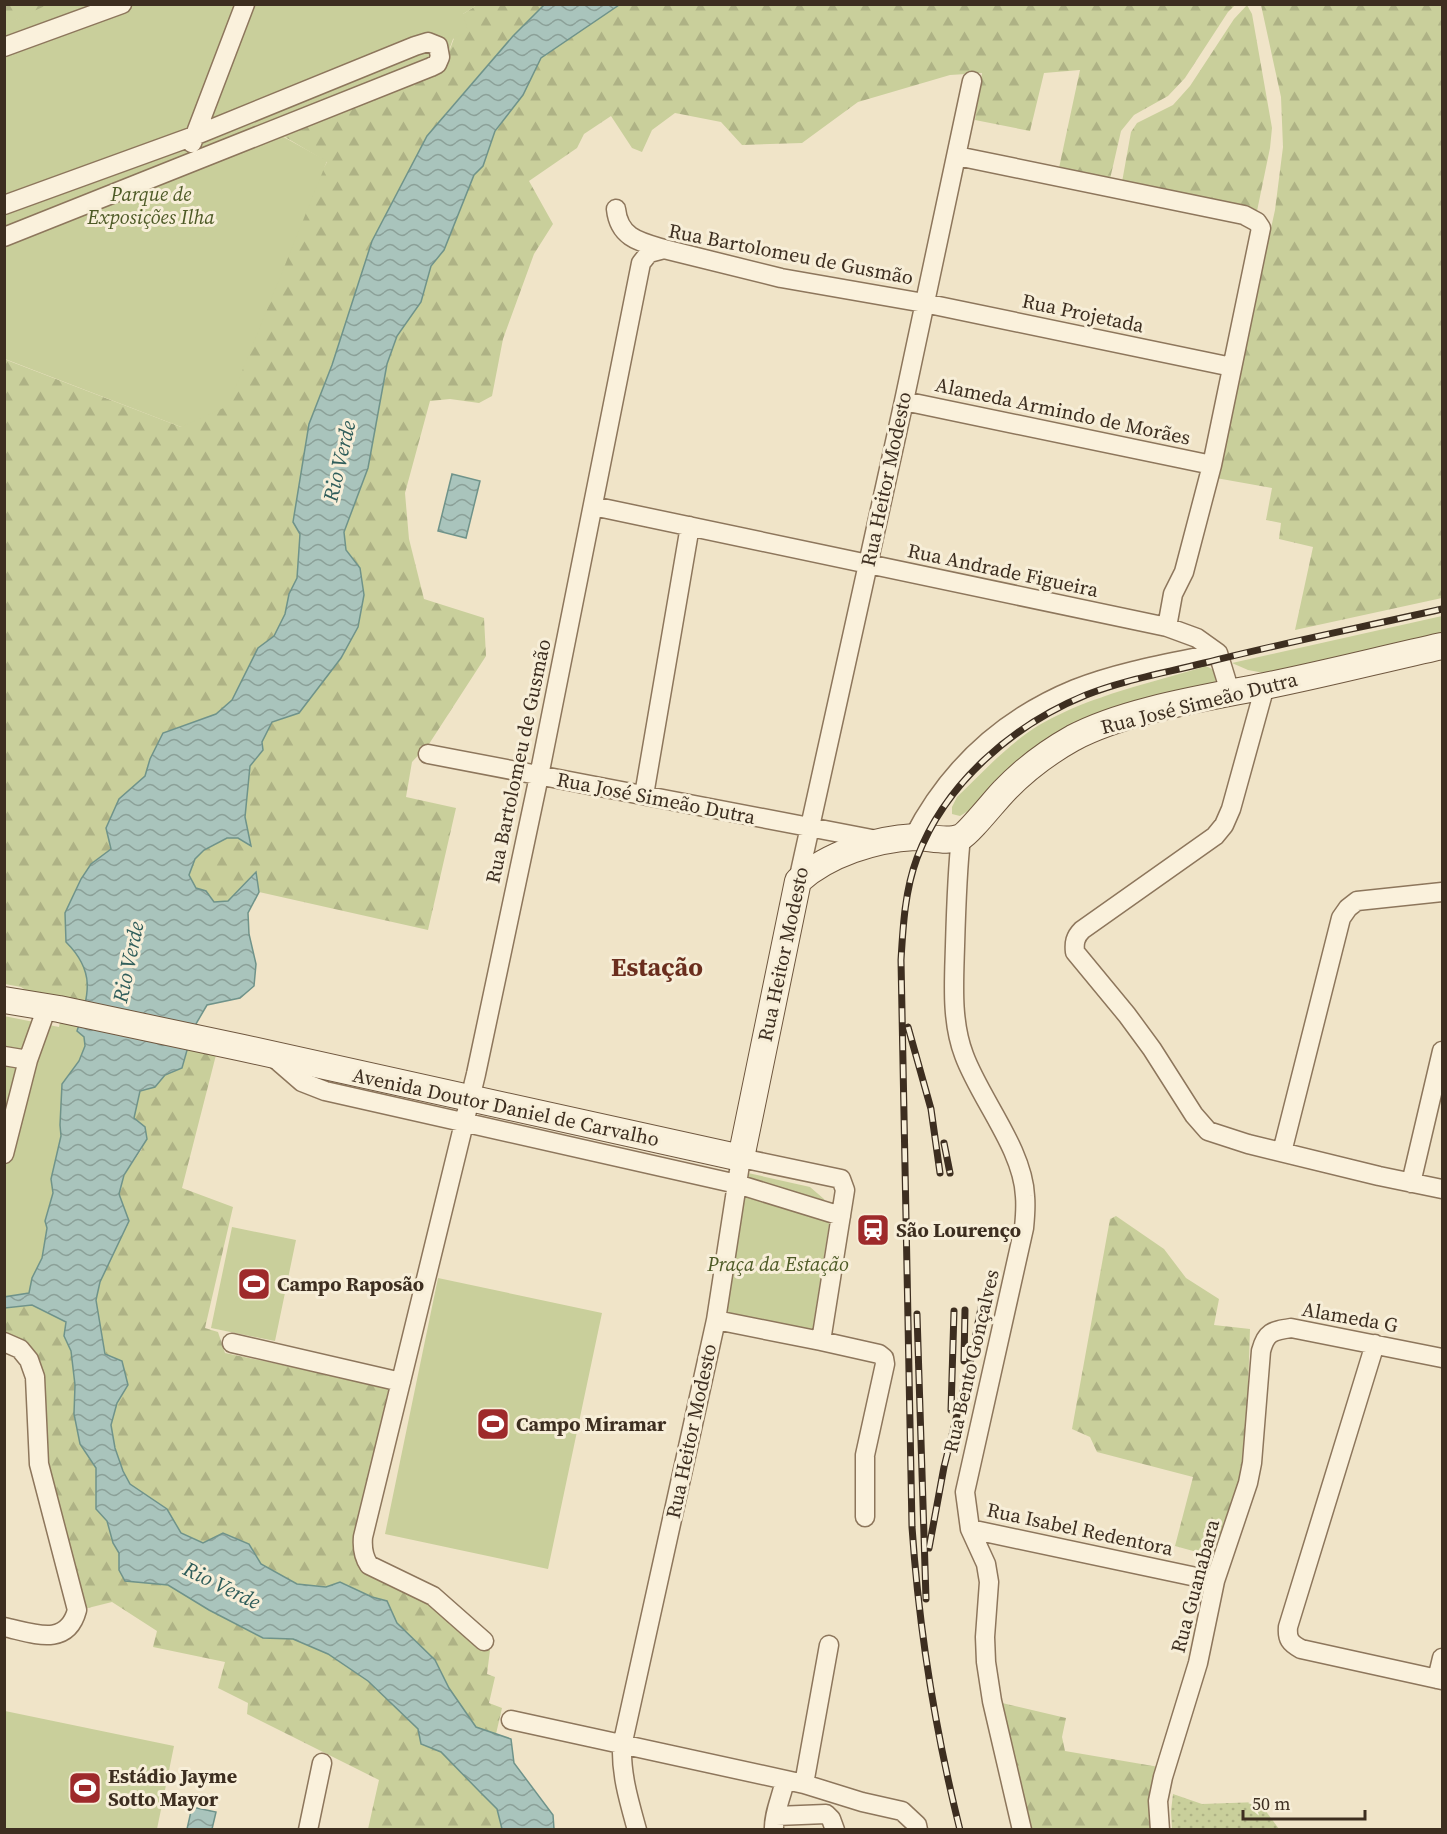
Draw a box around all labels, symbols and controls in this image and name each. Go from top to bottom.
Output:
park label: Parque de Exposições Ilha [86,180,215,231]
street label: Rua Bartolomeu de Gusmão [666,217,916,291]
street label: Rua Projetada [1020,286,1147,340]
street label: Alameda Armindo de Morães [933,370,1193,452]
street label: Rua Heitor Modesto [854,389,918,569]
water label: Rio Verde [315,417,362,505]
street label: Rua Andrade Figueira [905,536,1102,604]
street label: Rua Bartolomeu de Gusmão [478,636,558,886]
street label: Rua José Simeão Dutra [1098,665,1301,741]
street label: Rua José Simeão Dutra [554,765,758,831]
street label: Rua Heitor Modesto [751,864,815,1044]
water label: Rio Verde [105,918,151,1006]
district label: Estação [611,949,703,985]
street label: Avenida Doutor Daniel de Carvalho [350,1061,662,1153]
station icon: São Lourenço [855,1212,891,1248]
place label: São Lourenço [896,1216,1021,1244]
park label: Praça da Estação [706,1250,849,1278]
sports icon: Campo Raposão [236,1266,272,1302]
street label: Rua Bento Gonçalves [936,1267,1006,1455]
place label: Campo Raposão [277,1270,424,1298]
street label: Alameda G [1300,1295,1401,1339]
street label: Rua Heitor Modesto [659,1341,723,1521]
sports icon: Campo Miramar [475,1406,511,1442]
place label: Campo Miramar [516,1410,667,1438]
street label: Rua Isabel Redentora [984,1496,1177,1563]
street label: Rua Guanabara [1164,1515,1226,1656]
water label: Rio Verde [178,1553,266,1616]
place label: Estádio Jayme Sotto Mayor [108,1762,237,1813]
sports icon: Estádio Jayme Sotto Mayor [67,1770,103,1806]
scale bar [1243,1783,1364,1821]
text: 50 m [1252,1791,1290,1816]

